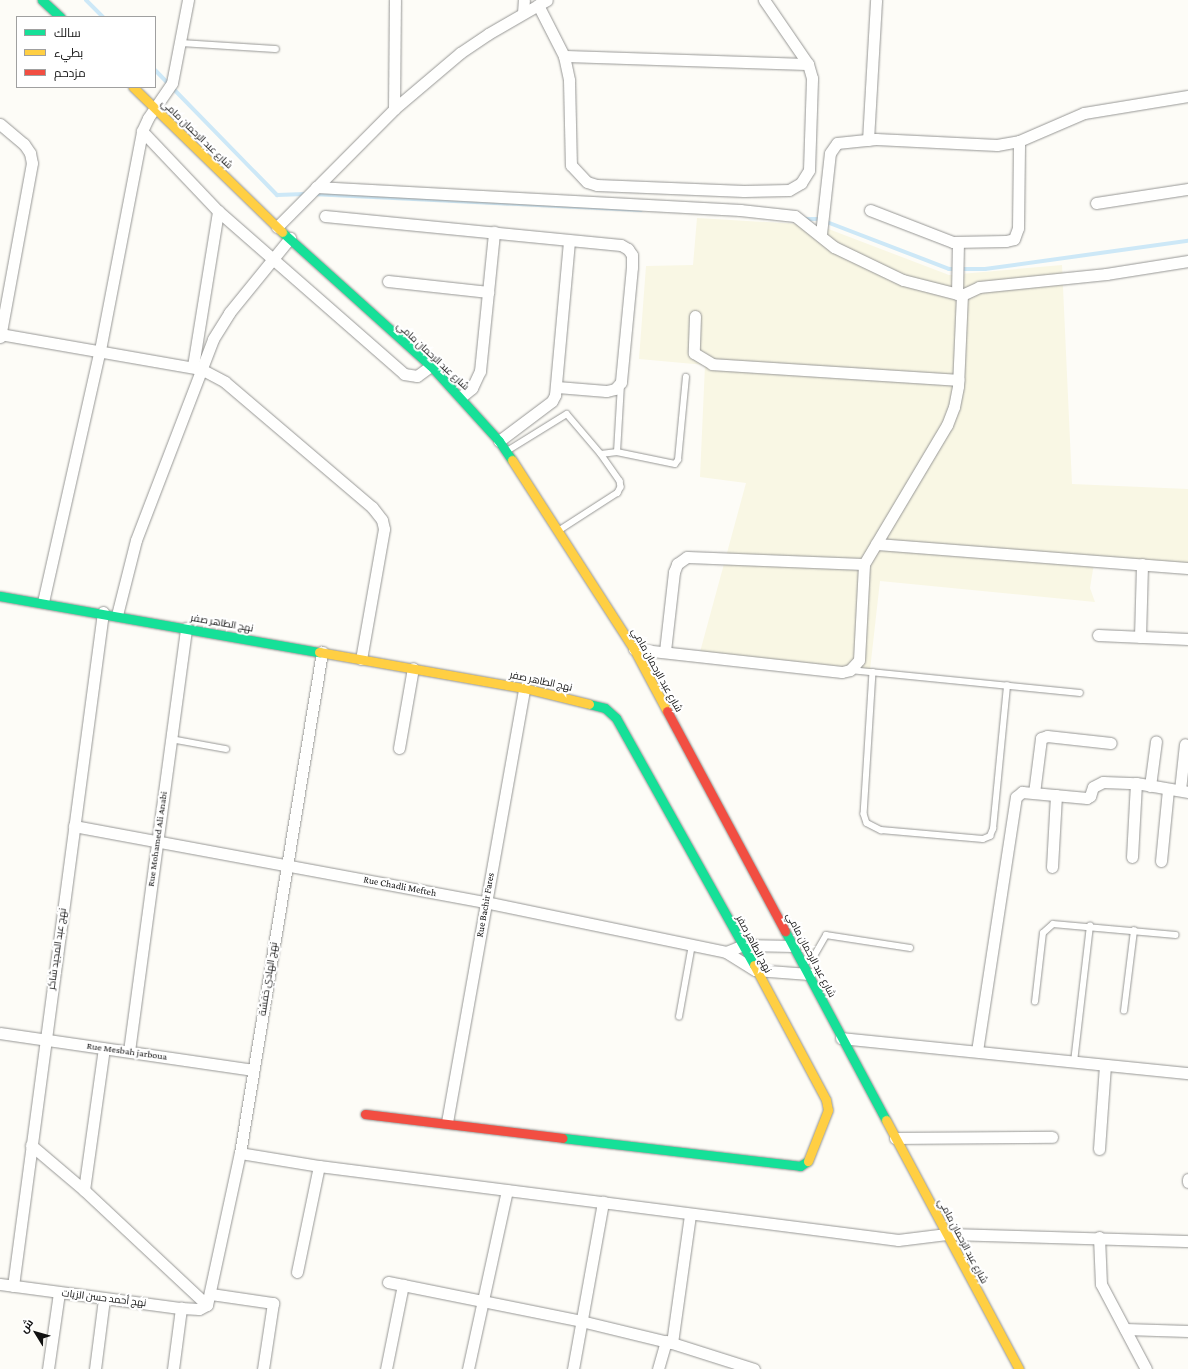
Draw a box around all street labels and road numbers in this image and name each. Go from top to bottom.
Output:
street label: شارع عبد الرحمان مامي [159,97,235,171]
street label: شارع عبد الرحمان مامي [394,319,472,393]
street label: نهج الطاهر صفر [190,612,254,634]
street label: شارع عبد الرحمان مامي [629,626,685,714]
street label: نهج الطاهر صفر [509,669,573,693]
street label: Rue Mohamed Ali Anabi [144,791,170,887]
street label: Rue Bachir Fares [473,872,497,938]
street label: Rue Chadli Mefteh [363,873,437,899]
street label: نهج عبد المجيد شاكر [45,907,69,991]
street label: شارع عبد الرحمان مامي [784,911,838,999]
street label: نهج الطاهر صفر [734,913,774,975]
street label: نهج الهادي خفشة [256,941,280,1017]
street label: Rue Mesbah jarboua [86,1039,168,1063]
street label: شارع عبد الرحمان مامي [936,1197,990,1285]
street label: نهج أحمد حسن الزيات [61,1287,147,1309]

